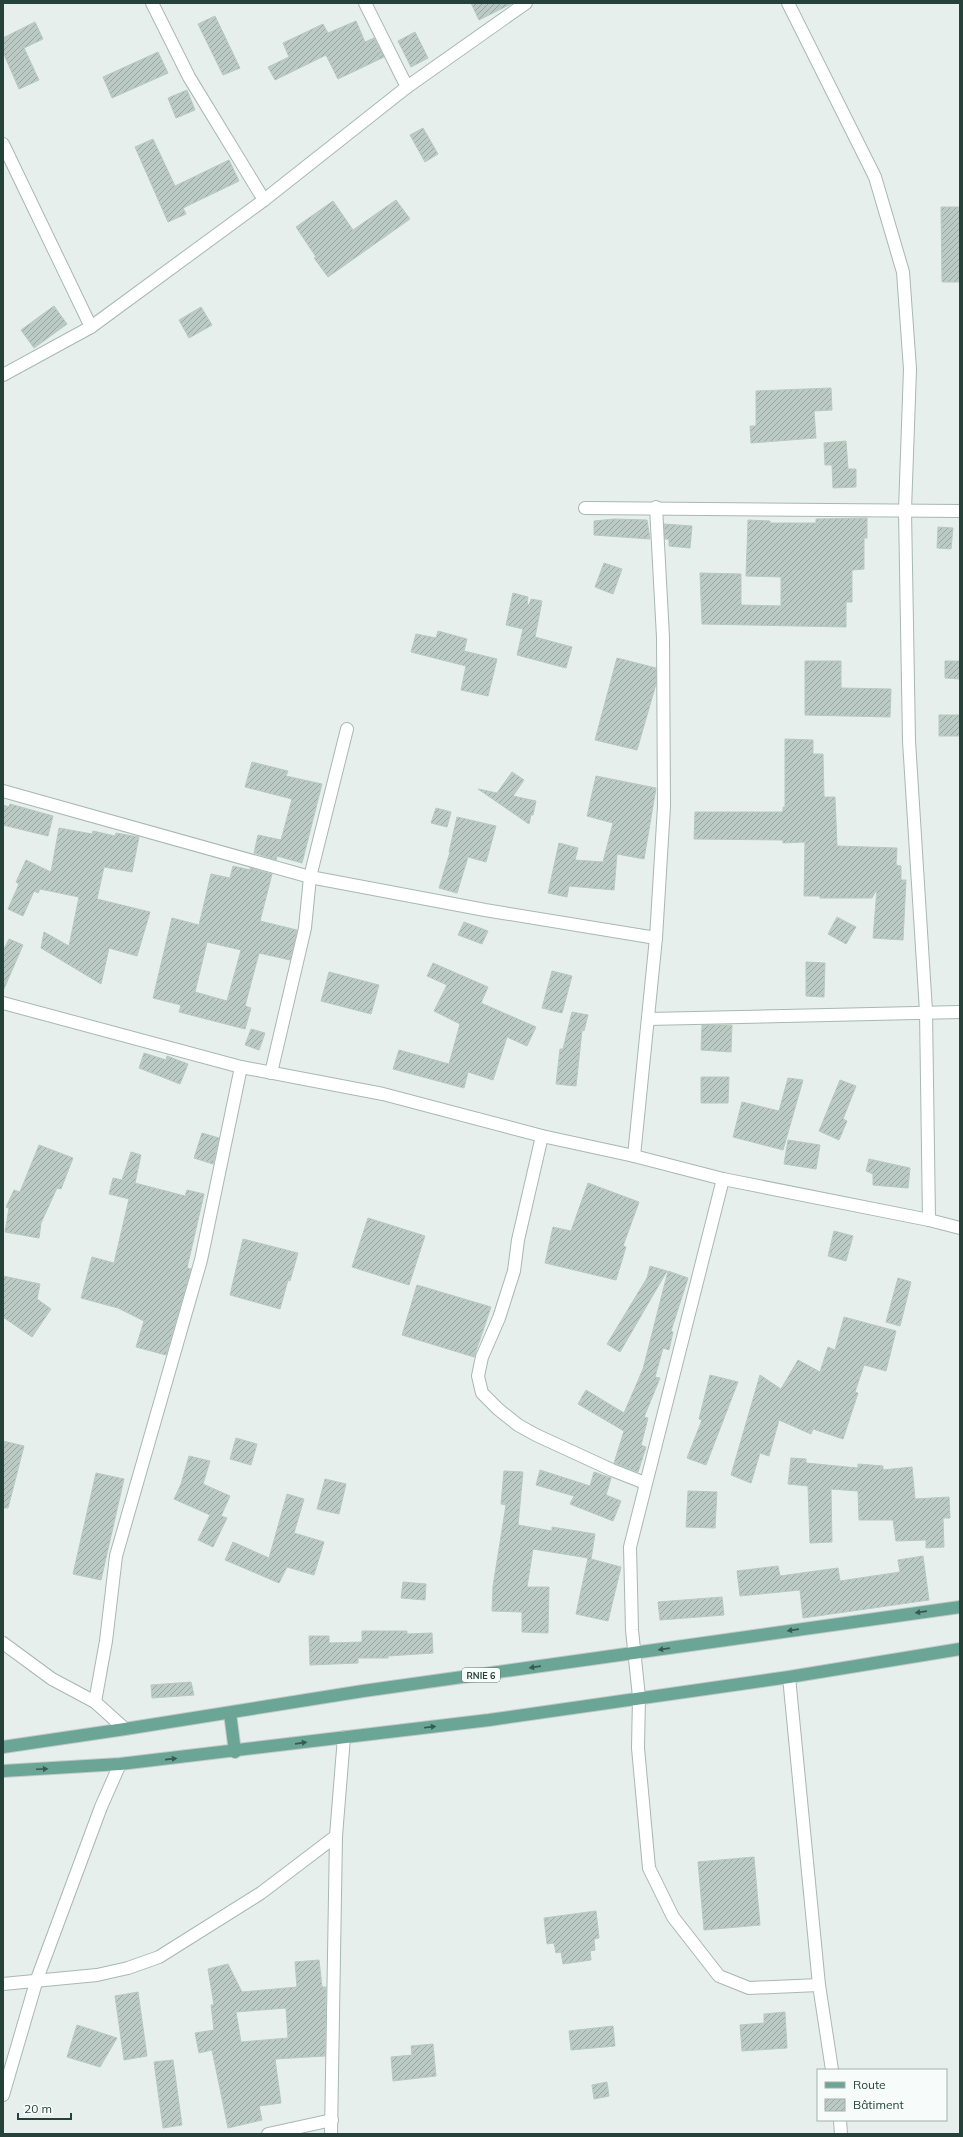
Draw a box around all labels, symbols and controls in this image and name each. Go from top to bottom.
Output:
one-way arrow [915,1609,927,1615]
one-way arrow [787,1627,799,1633]
one-way arrow [658,1646,670,1652]
one-way arrow [529,1664,541,1670]
road number: RNIE 6 [462,1668,500,1682]
one-way arrow [423,1724,436,1730]
one-way arrow [294,1740,307,1746]
one-way arrow [165,1755,178,1762]
one-way arrow [36,1765,48,1772]
legend [817,2069,947,2121]
text: Route [853,2077,886,2092]
scale bar [18,2095,71,2121]
text: Bâtiment [853,2097,904,2112]
text: 20 m [24,2101,52,2116]

